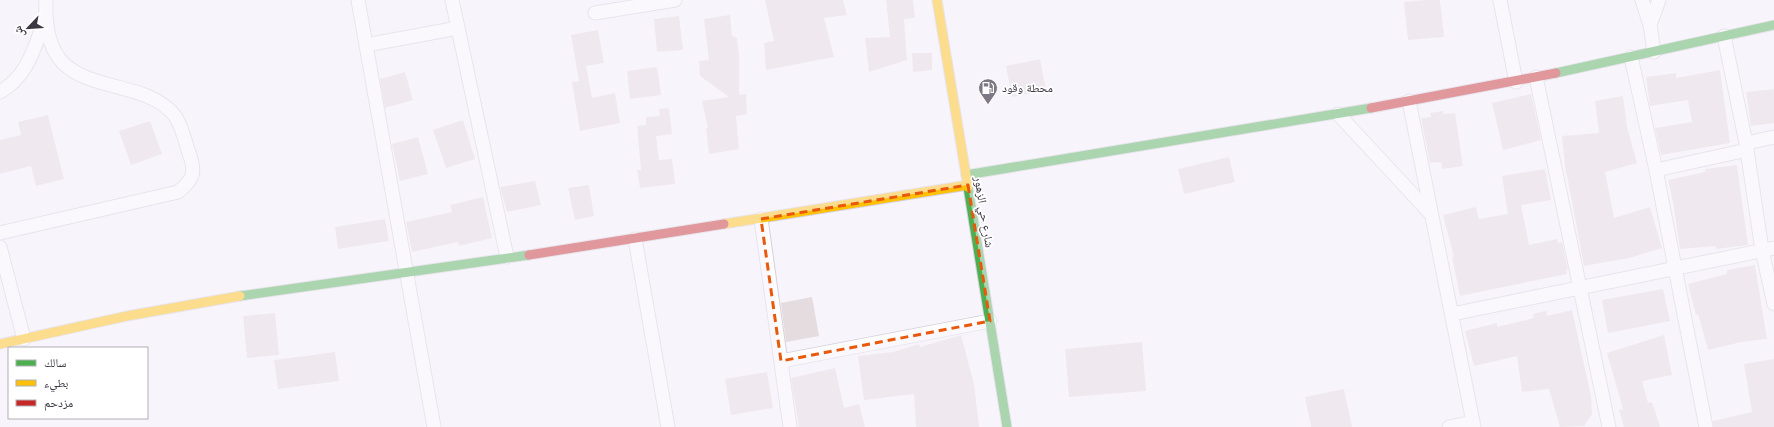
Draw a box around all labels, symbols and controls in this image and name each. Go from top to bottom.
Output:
north arrow [8,8,48,48]
text: ش [11,23,29,40]
fuel station icon: محطة وقود [977,77,999,105]
place label: محطة وقود [1002,81,1053,95]
street label: شارع حي الزهور [968,175,997,249]
legend [8,347,148,419]
text: سالك [44,356,66,370]
text: بطيء [44,376,68,393]
text: مزدحم [44,396,73,411]

